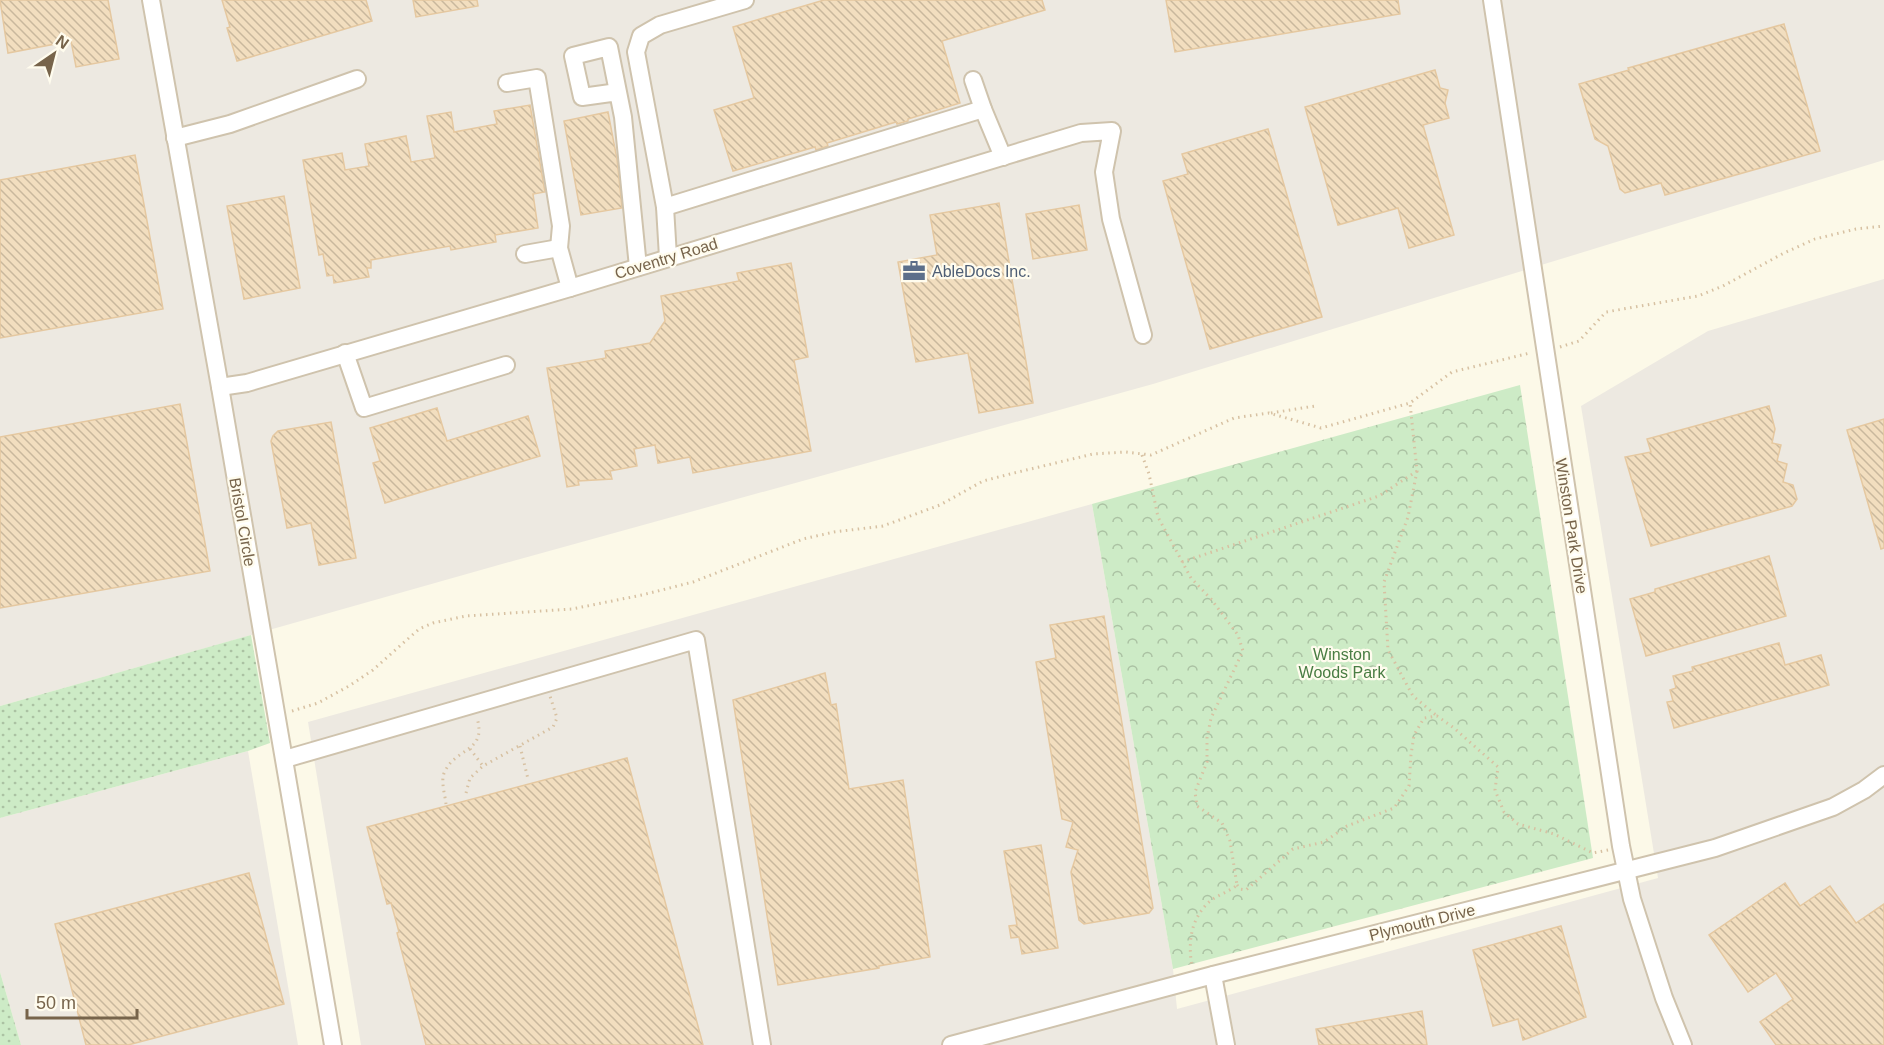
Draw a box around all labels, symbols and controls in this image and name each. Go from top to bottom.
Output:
north arrow [24,24,84,84]
text: N [53,32,72,52]
street label: Coventry Road [613,235,720,282]
office icon: AbleDocs Inc. [901,258,927,284]
place label: AbleDocs Inc. [932,263,1031,280]
street label: Winston Park Drive [1552,457,1591,595]
street label: Bristol Circle [226,476,259,568]
park label: Winston Woods Park [1299,646,1386,681]
street label: Plymouth Drive [1367,901,1477,944]
scale bar [27,982,136,1020]
text: 50 m [36,993,76,1013]

